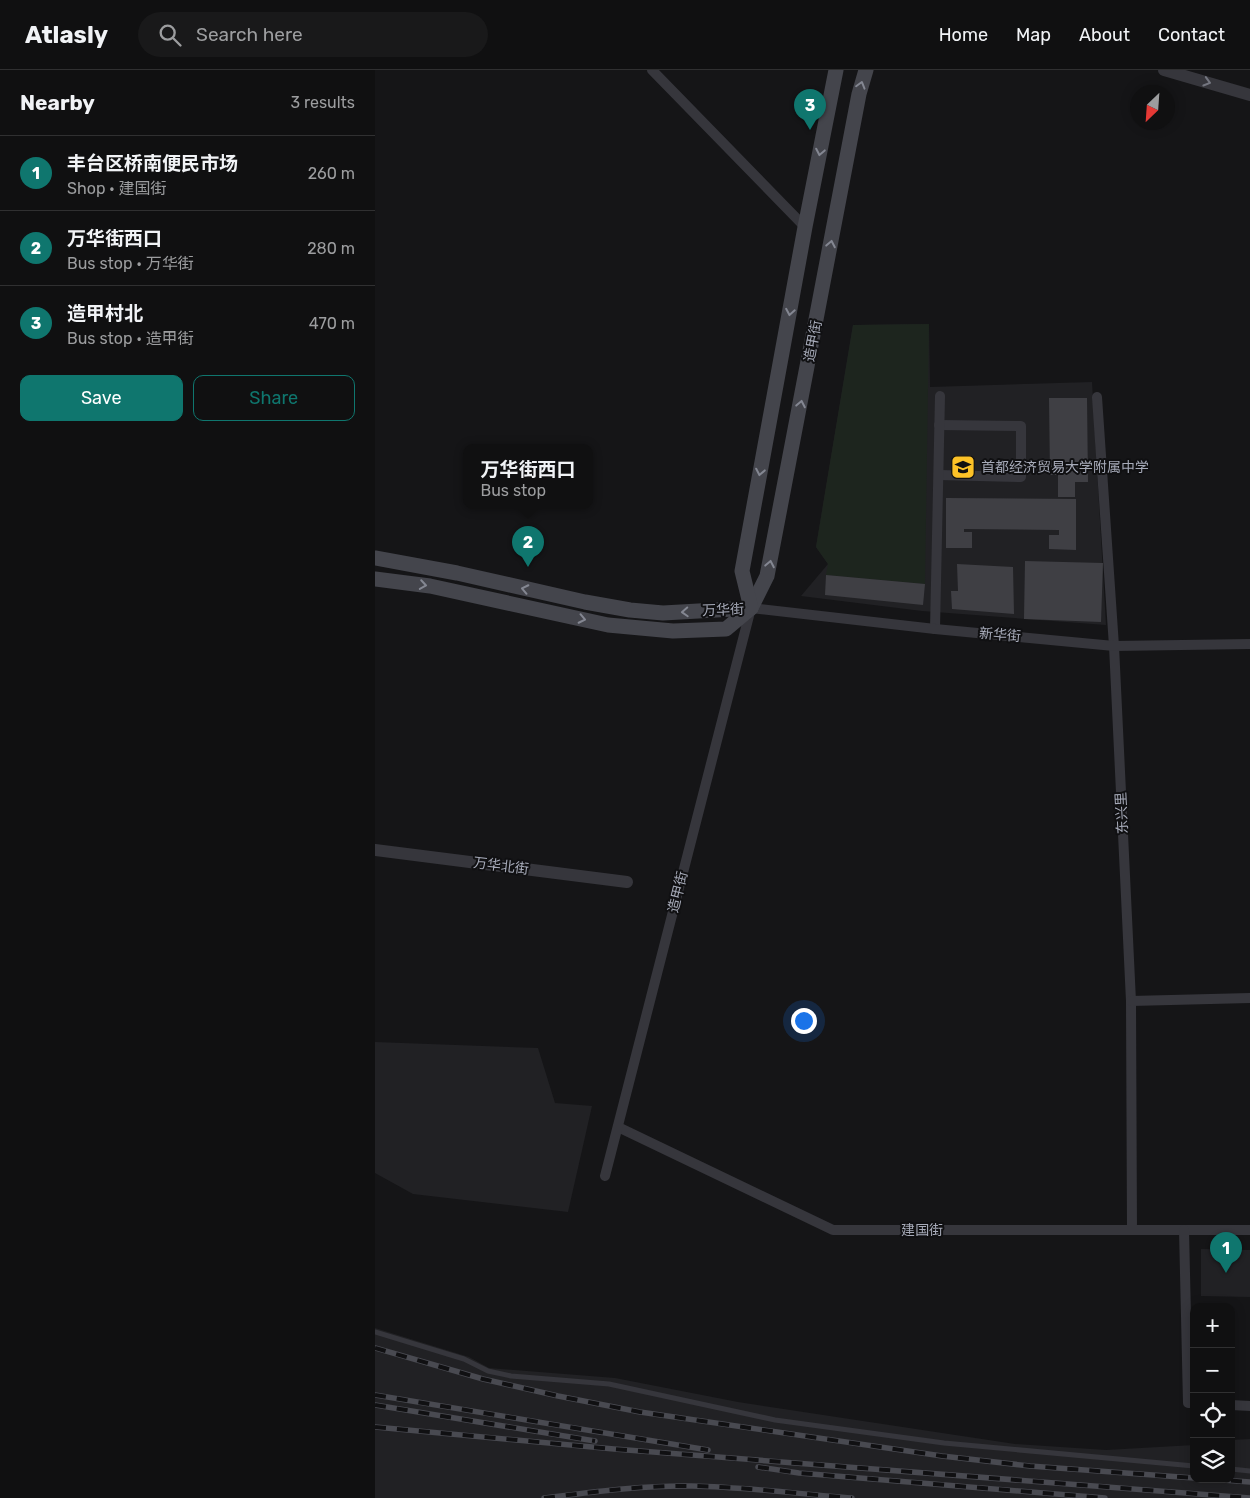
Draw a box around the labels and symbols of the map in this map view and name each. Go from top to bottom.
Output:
one-way arrow [1203,76,1211,86]
one-way arrow [856,81,866,89]
north arrow [1130,85,1175,130]
pin: 3 [794,89,826,130]
one-way arrow [815,148,826,157]
one-way arrow [825,240,835,249]
one-way arrow [786,308,796,316]
street label: 造甲街 [801,319,825,363]
one-way arrow [795,400,805,409]
school or university icon: 首都经济贸易大学附属中学 [950,454,976,480]
place label: 首都经济贸易大学附属中学 [981,459,1149,476]
one-way arrow [756,467,766,476]
pin: 2 [512,526,544,567]
one-way arrow [764,559,775,568]
one-way arrow [419,580,428,590]
one-way arrow [520,584,529,594]
street label: 万华街 [702,601,744,619]
one-way arrow [681,606,689,617]
one-way arrow [578,614,587,624]
street label: 新华街 [978,625,1022,645]
street label: 东兴里 [1112,792,1132,834]
street label: 万华北街 [472,854,530,878]
street label: 造甲街 [665,870,691,914]
your location [791,1008,817,1034]
street label: 建国街 [901,1222,943,1239]
pin: 1 [1210,1232,1242,1273]

